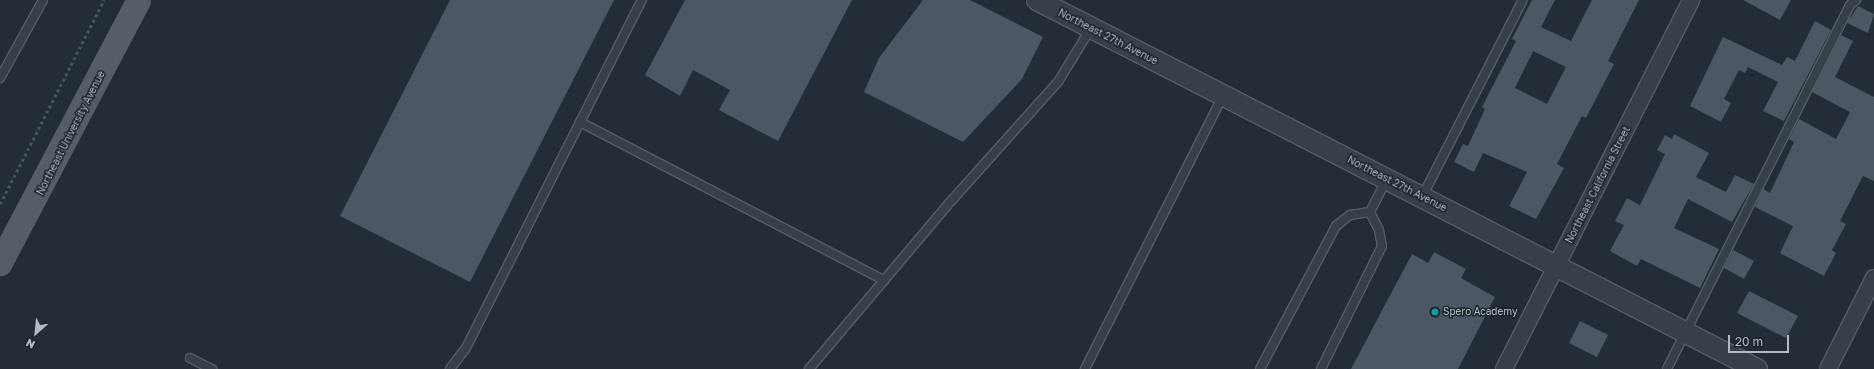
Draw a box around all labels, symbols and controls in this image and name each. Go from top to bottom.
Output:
street label: Northeast 27th Avenue [1056,7,1160,67]
street label: Northeast University Avenue [34,69,108,197]
street label: Northeast California Street [1563,125,1633,245]
street label: Northeast 27th Avenue [1345,154,1449,214]
place label: Spero Academy [1443,306,1518,318]
marker: Spero Academy [1430,307,1440,317]
north arrow [16,313,56,353]
scale bar [1730,327,1791,353]
text: 20 m [1735,334,1763,349]
text: N [24,336,37,352]

